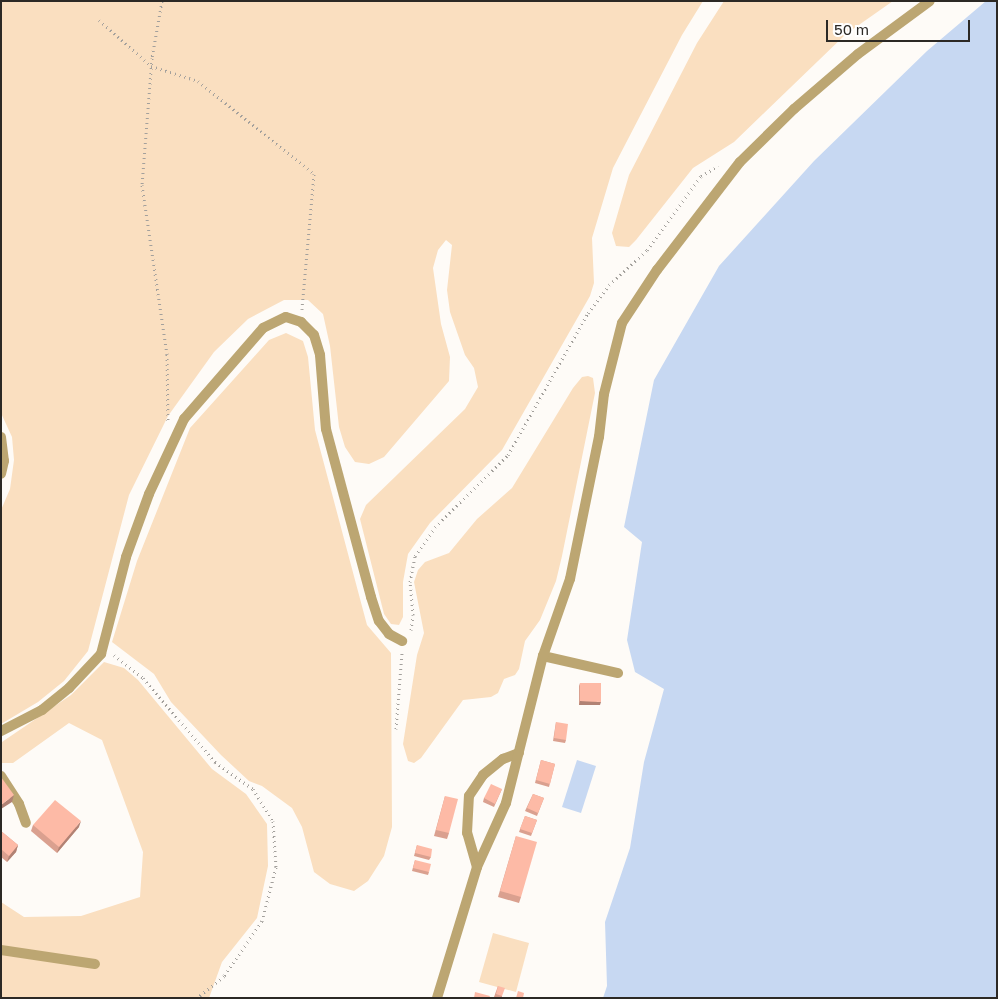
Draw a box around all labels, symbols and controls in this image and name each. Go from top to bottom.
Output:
scale bar [828,10,972,42]
text: 50 m [834,20,869,38]

